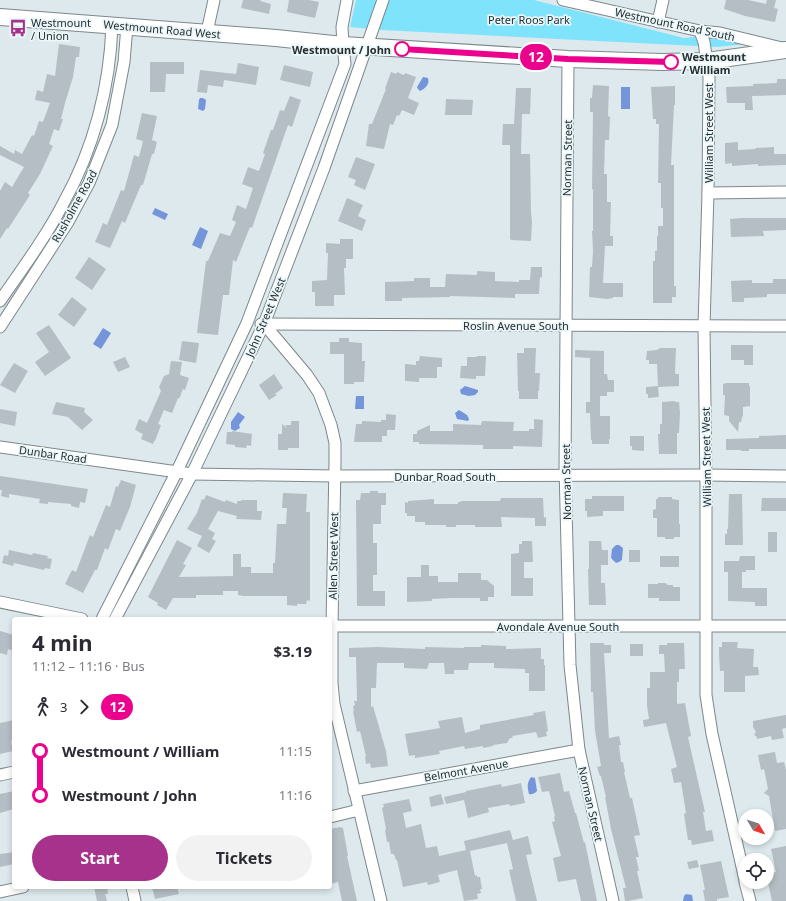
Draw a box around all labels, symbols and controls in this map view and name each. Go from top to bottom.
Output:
street label: Westmount Road South [614,4,736,44]
park label: Peter Roos Park [488,12,570,27]
place label: Westmount / Union [31,15,91,43]
street label: Westmount Road West [103,16,221,42]
bus stop icon: Westmount / Union [8,18,28,38]
marker: Westmount / John [394,41,410,57]
place label: Westmount / John [292,42,391,57]
line badge: 12 [518,44,554,70]
text: 12 [528,47,544,66]
place label: Westmount / William [682,49,746,77]
marker: Westmount / William [663,54,679,70]
street label: William Street West [701,83,716,183]
street label: Norman Street [559,120,575,196]
street label: Rusholme Road [48,167,100,245]
street label: John Street West [241,275,289,360]
street label: Roslin Avenue South [463,318,569,333]
street label: William Street West [698,407,714,507]
street label: Dunbar Road [18,442,88,466]
street label: Norman Street [558,444,574,520]
street label: Dunbar Road South [394,469,496,484]
street label: Allen Street West [325,512,341,600]
street label: Avondale Avenue South [497,619,619,634]
text: 4 min [32,627,93,657]
text: $3.19 [273,641,312,661]
text: 11:12 – 11:16 · Bus [32,657,145,675]
icon: walk [32,696,54,718]
icon: forward [73,696,95,718]
text: 12 [109,697,125,716]
text: 3 [60,698,67,716]
text: Westmount / William [62,741,219,761]
text: 11:15 [279,742,312,760]
street label: Belmont Avenue [423,755,509,785]
street label: Norman Street [575,765,607,843]
text: Westmount / John [62,785,197,805]
text: 11:16 [279,786,312,804]
north arrow [738,809,774,845]
map controls [738,809,774,889]
button: Start [32,835,168,881]
button: Tickets [176,835,312,881]
button: locate [738,853,774,889]

